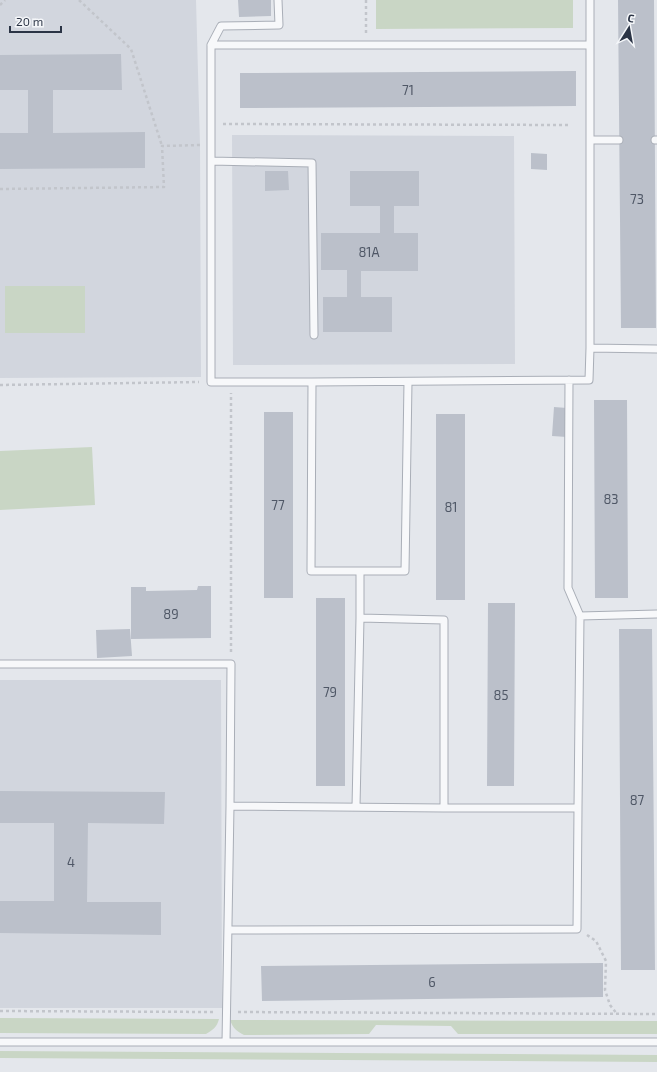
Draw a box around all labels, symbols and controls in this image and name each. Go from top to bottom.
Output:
scale bar [10,8,61,34]
north arrow [609,8,649,48]
text: С [627,11,636,25]
text: 20 m [16,14,43,28]
house number: 71 [402,82,414,98]
house number: 73 [630,191,644,207]
house number: 81А [358,244,380,260]
house number: 83 [603,491,619,507]
house number: 77 [271,497,285,513]
house number: 81 [444,499,458,515]
house number: 89 [163,606,179,622]
house number: 79 [323,684,337,700]
house number: 85 [494,687,508,703]
house number: 87 [630,792,645,808]
house number: 4 [67,854,75,870]
house number: 6 [428,974,436,990]

